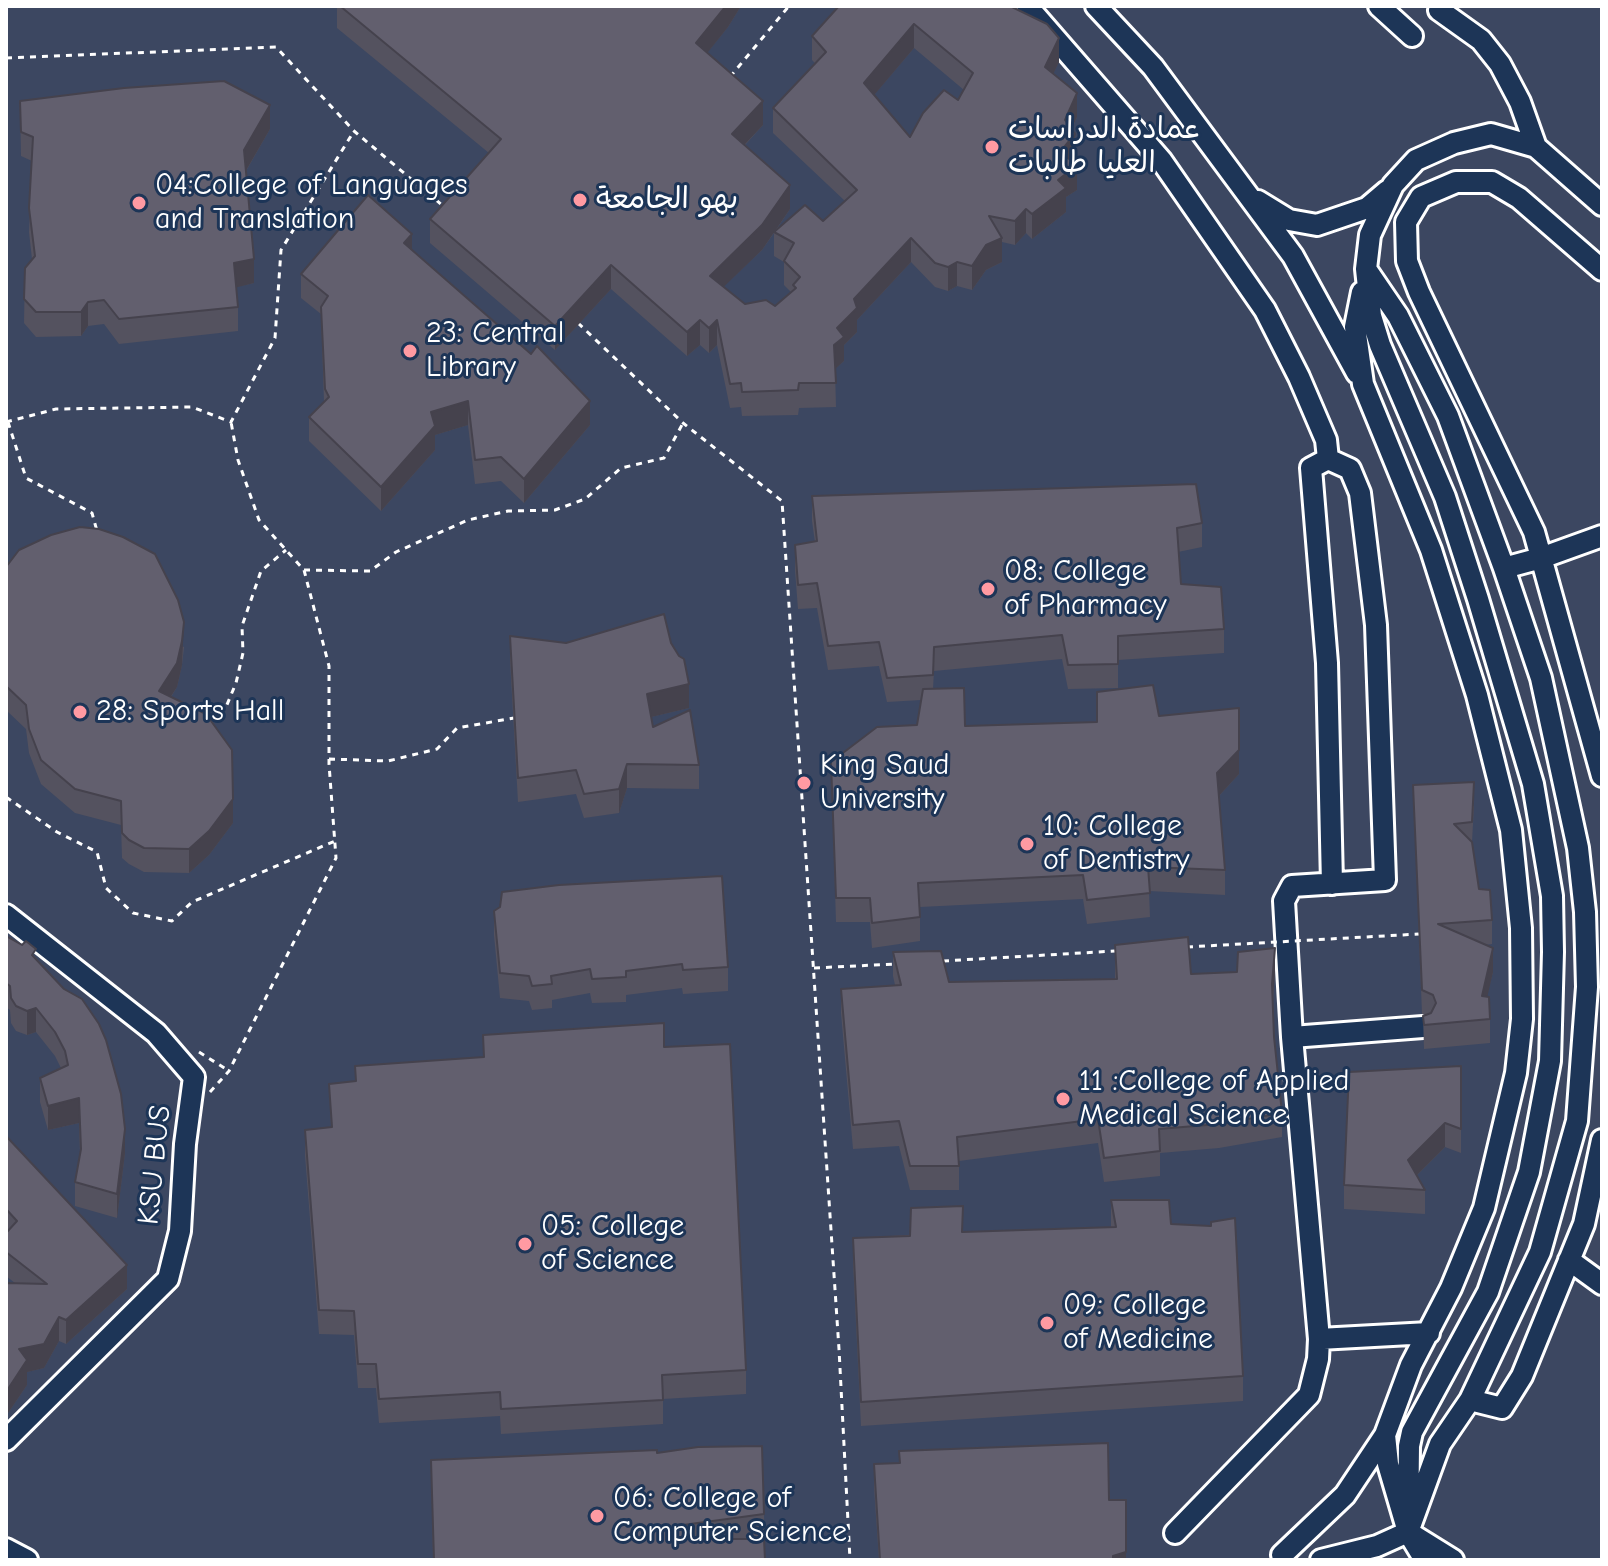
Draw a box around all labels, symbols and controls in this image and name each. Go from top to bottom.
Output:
place label: عمادة الدراسات العليا طالبات [1008,112,1202,182]
marker: عمادة الدراسات العليا طالبات [983,138,1001,156]
place label: 04:College of Languages and Translation [155,168,467,238]
place label: بهو الجامعة [596,182,738,218]
marker: بهو الجامعة [571,191,589,209]
marker: 04:College of Languages and Translation [130,194,148,212]
place label: 23: Central Library [426,316,564,386]
marker: 23: Central Library [401,342,419,360]
place label: 08: College of Pharmacy [1004,554,1167,624]
marker: 08: College of Pharmacy [979,580,997,598]
place label: 28: Sports Hall [96,694,284,730]
marker: 28: Sports Hall [71,703,89,721]
place label: King Saud University [820,748,949,818]
marker: King Saud University [795,774,813,792]
place label: 10: College of Dentistry [1043,809,1189,880]
marker: 10: College of Dentistry [1018,835,1036,853]
place label: 11 :College of Applied Medical Science [1079,1064,1349,1134]
marker: 11 :College of Applied Medical Science [1054,1090,1072,1108]
street label: KSU BUS [131,1103,179,1227]
place label: 05: College of Science [541,1209,684,1280]
marker: 05: College of Science [516,1235,534,1253]
place label: 09: College of Medicine [1063,1288,1213,1358]
marker: 09: College of Medicine [1038,1314,1056,1332]
place label: 06: College of Computer Science [613,1481,847,1552]
marker: 06: College of Computer Science [588,1507,606,1525]

